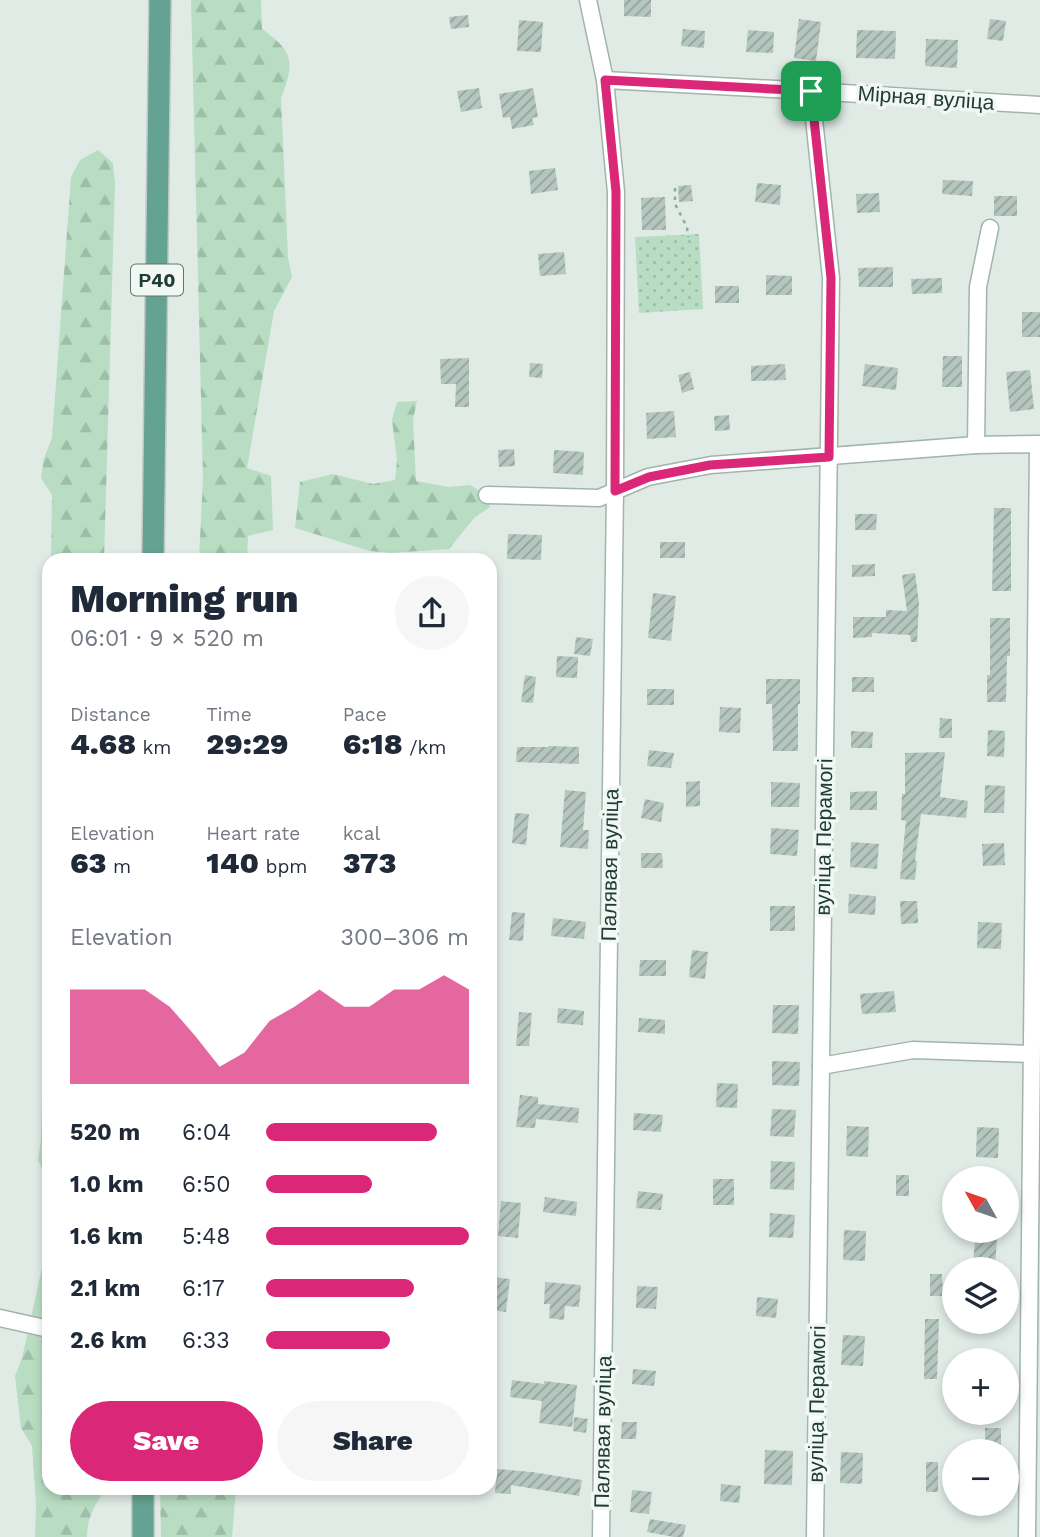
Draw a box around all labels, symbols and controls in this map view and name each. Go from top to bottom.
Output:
pin [781,61,841,121]
icon: arrive [792,72,830,110]
street label: Мірная вуліца [857,80,996,115]
road number: Р40 [131,264,183,296]
button: share [395,576,469,650]
text: Morning run [70,577,299,621]
text: 06:01 · 9 × 520 m [70,625,264,652]
text: Distance [70,703,151,726]
text: Time [206,703,252,726]
text: Pace [343,703,387,726]
text: 4.68 [70,726,136,761]
text: 29:29 [206,726,288,761]
text: 6:18 [343,726,403,761]
text: km [136,736,171,759]
text: /km [403,736,446,759]
street label: вуліца Перамогі [810,758,837,916]
street label: Палявая вуліца [596,788,623,942]
text: Elevation [70,822,155,845]
text: Heart rate [206,822,300,845]
text: kcal [343,822,380,845]
text: 63 [70,845,106,880]
text: 140 [206,845,259,880]
text: 373 [343,845,397,880]
text: m [106,855,131,878]
text: bpm [259,855,307,878]
text: Elevation [70,924,173,951]
text: 300–306 m [341,924,469,951]
text: 520 m [70,1119,140,1146]
text: 6:04 [182,1119,231,1146]
north arrow [942,1166,1018,1242]
map controls [942,1166,1019,1516]
text: 1.0 km [70,1171,144,1198]
text: 6:50 [182,1171,230,1198]
text: 1.6 km [70,1223,143,1250]
text: 5:48 [182,1223,230,1250]
button: layers [942,1257,1019,1334]
text: 2.1 km [70,1275,141,1302]
text: 6:17 [182,1275,225,1302]
street label: вуліца Перамогі [803,1325,830,1483]
text: 2.6 km [70,1327,147,1354]
text: 6:33 [182,1327,230,1354]
button: + [942,1348,1019,1425]
street label: Палявая вуліца [589,1355,616,1509]
button: Save [70,1401,263,1481]
button: Share [277,1401,469,1481]
button: − [942,1439,1019,1516]

